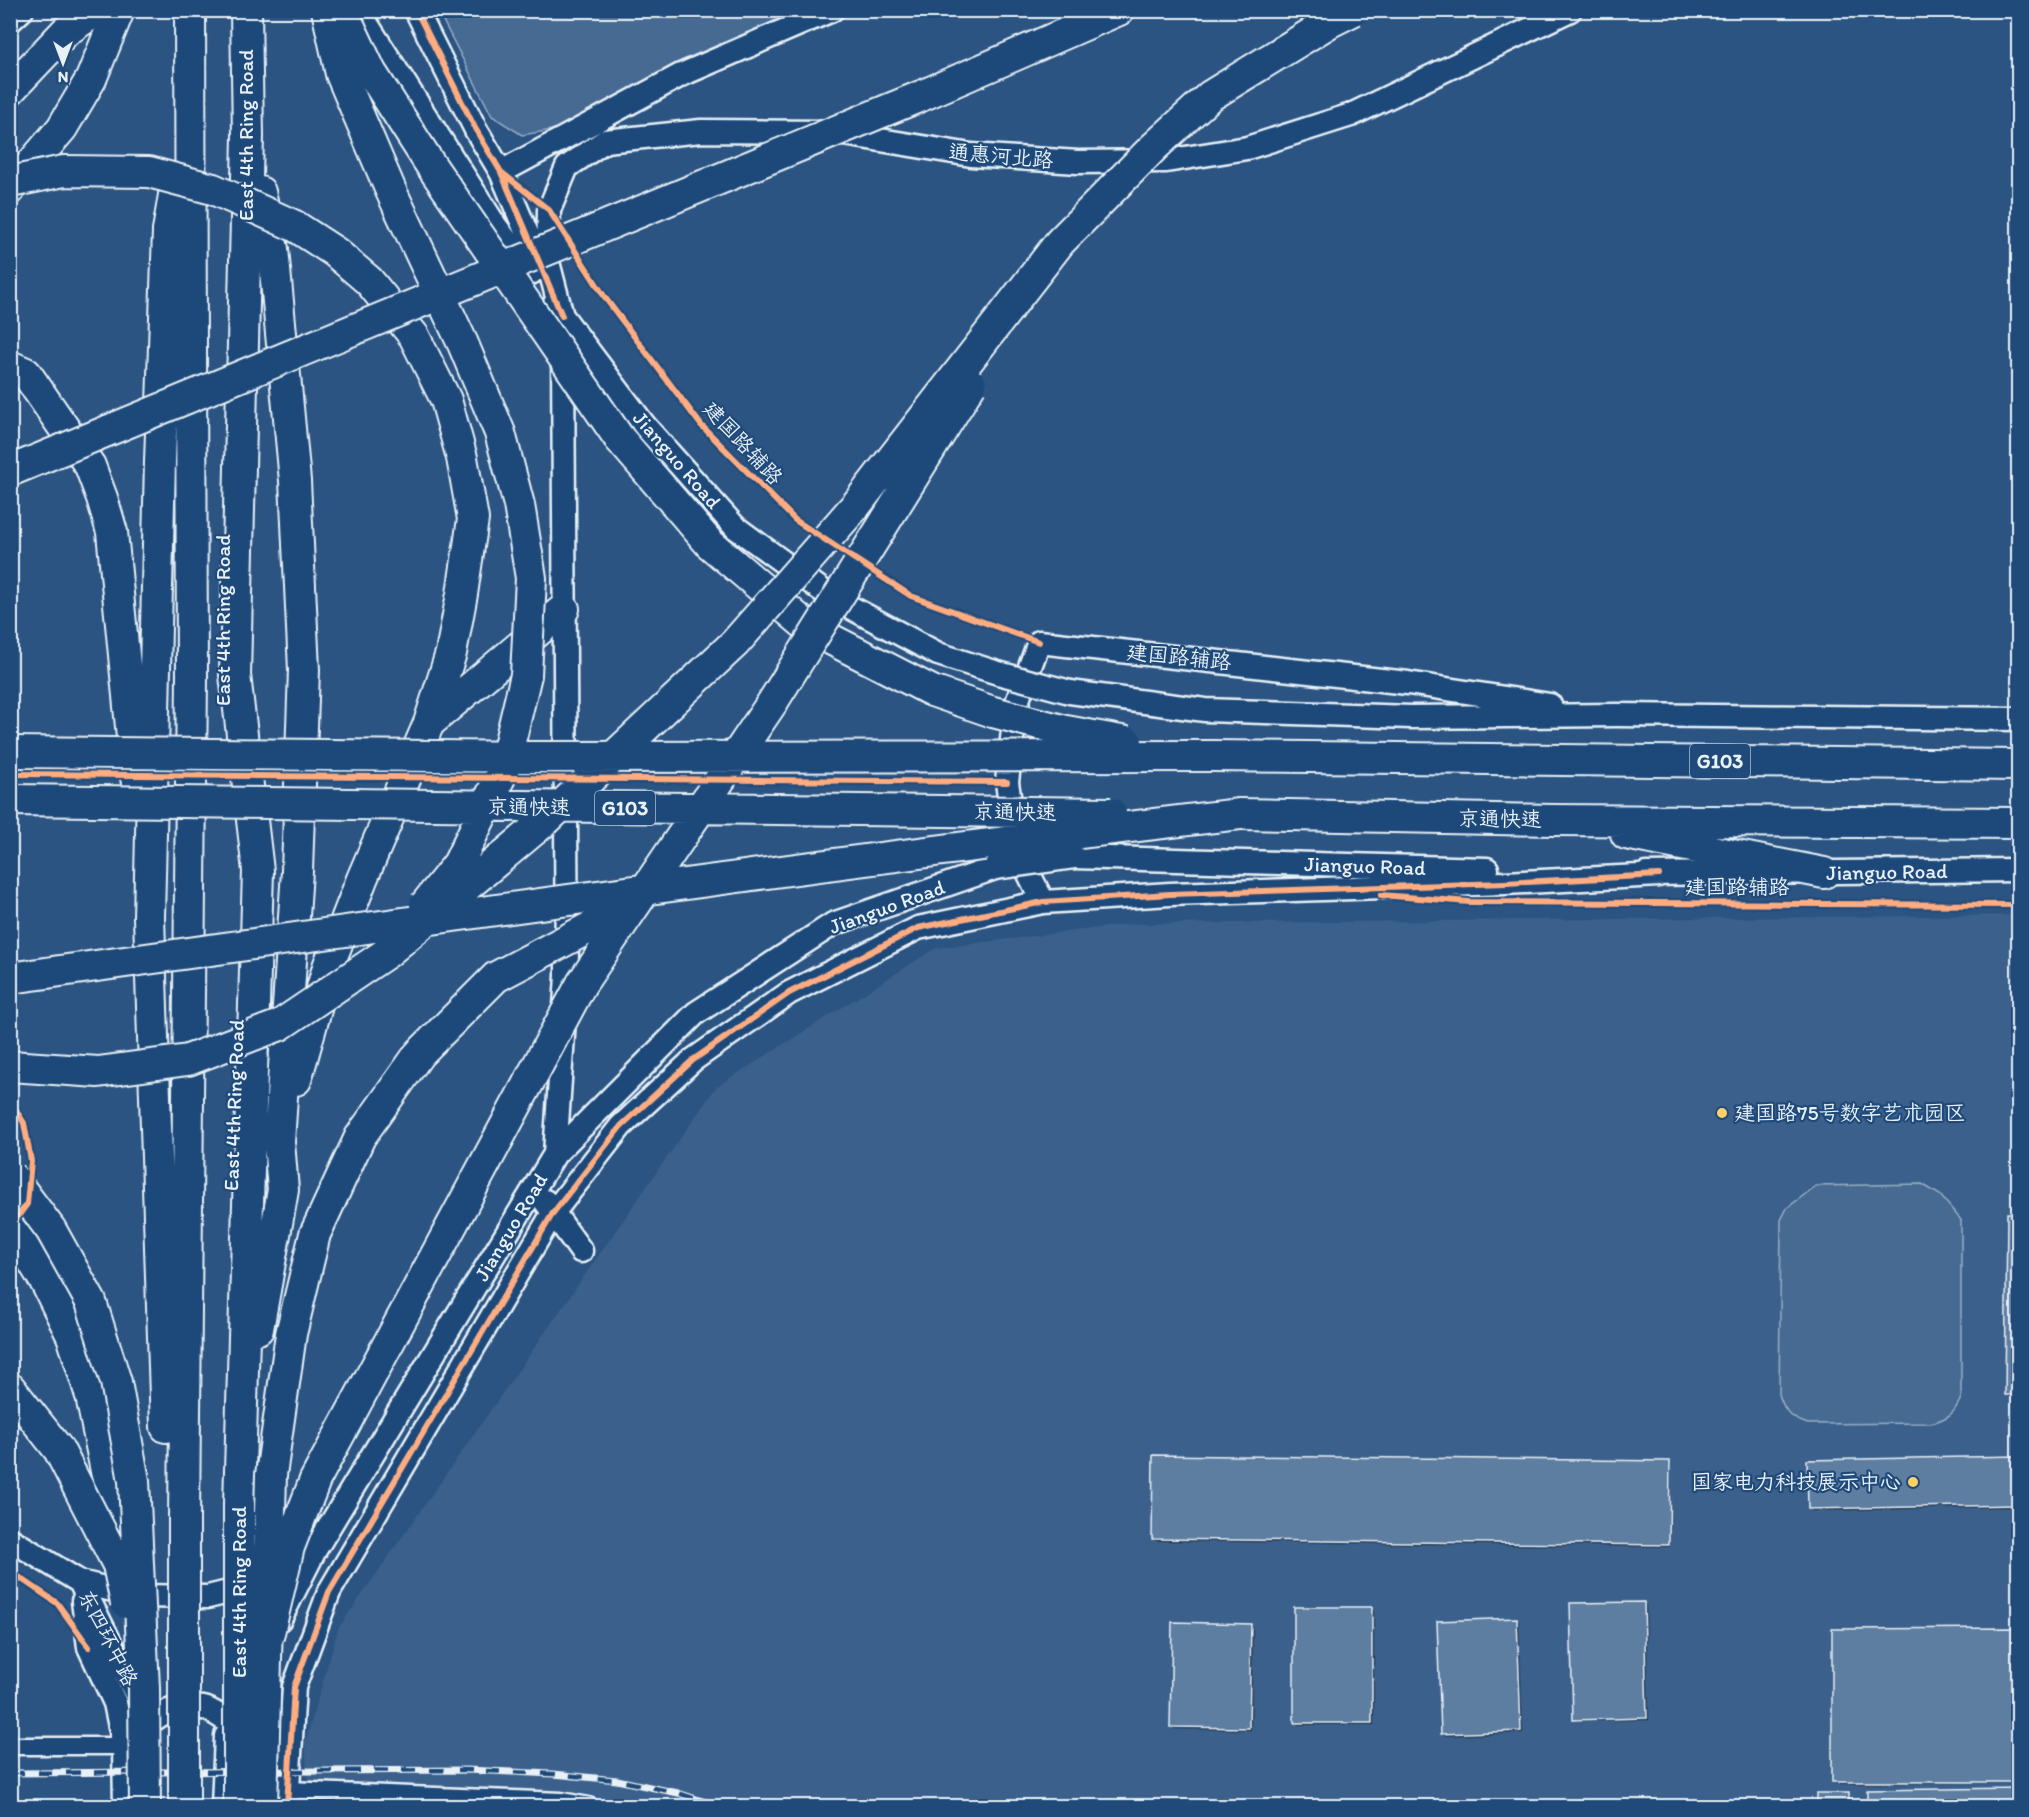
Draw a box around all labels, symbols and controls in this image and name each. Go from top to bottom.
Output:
north arrow [33,33,93,93]
street label: East 4th Ring Road [233,49,258,221]
text: N [58,68,68,87]
street label: 通惠河北路 [948,138,1054,173]
street label: 建国路辅路 [698,396,788,490]
street label: Jianguo Road [628,406,727,514]
street label: East 4th Ring Road [210,534,235,706]
street label: 建国路辅路 [1126,639,1233,674]
road number: G103 [1690,744,1750,778]
road number: G103 [595,791,655,825]
street label: 京通快速 [487,793,571,820]
street label: 京通快速 [973,798,1057,825]
street label: 京通快速 [1458,805,1542,832]
street label: Jianguo Road [1304,851,1427,880]
street label: Jianguo Road [1826,858,1948,885]
street label: Jianguo Road [825,874,949,939]
street label: 建国路辅路 [1685,874,1790,899]
street label: East 4th Ring Road [218,1018,249,1191]
place label: 建国路75号数字艺术园区 [1734,1100,1965,1125]
marker: 建国路75号数字艺术园区 [1715,1106,1729,1120]
street label: Jianguo Road [469,1168,553,1285]
place label: 国家电力科技展示中心 [1691,1469,1901,1494]
marker: 国家电力科技展示中心 [1906,1475,1920,1489]
street label: East 4th Ring Road [226,1506,251,1678]
street label: 东四环中路 [73,1585,143,1690]

